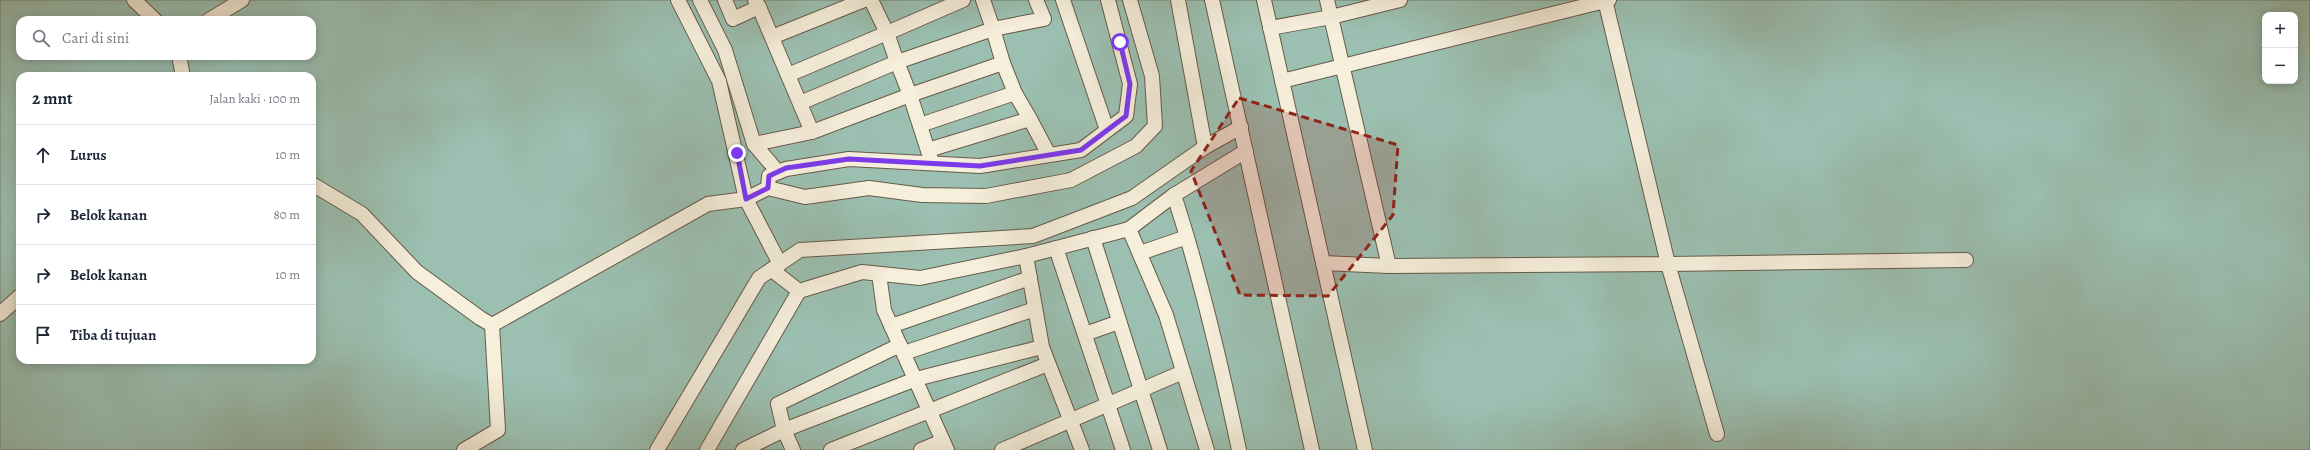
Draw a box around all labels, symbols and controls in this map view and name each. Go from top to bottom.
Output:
map controls [2262,12,2298,84]
button: + [2262,12,2298,48]
search box [16,16,316,60]
icon: search [30,27,52,49]
text: Cari di sini [62,28,129,48]
route start [1111,33,1129,51]
button: − [2262,48,2298,84]
text: 2 mnt [32,87,73,110]
text: Jalan kaki · 100 m [209,90,300,107]
icon: ahead [32,144,54,166]
route end [728,144,746,162]
text: Lurus [70,145,107,165]
text: 10 m [275,146,300,163]
icon: right [32,204,54,226]
text: Belok kanan [70,205,147,225]
text: 80 m [273,206,300,223]
icon: right [32,264,54,286]
text: Belok kanan [70,265,147,285]
text: 10 m [275,266,300,283]
icon: arrive [32,324,54,346]
text: Tiba di tujuan [70,325,156,345]

